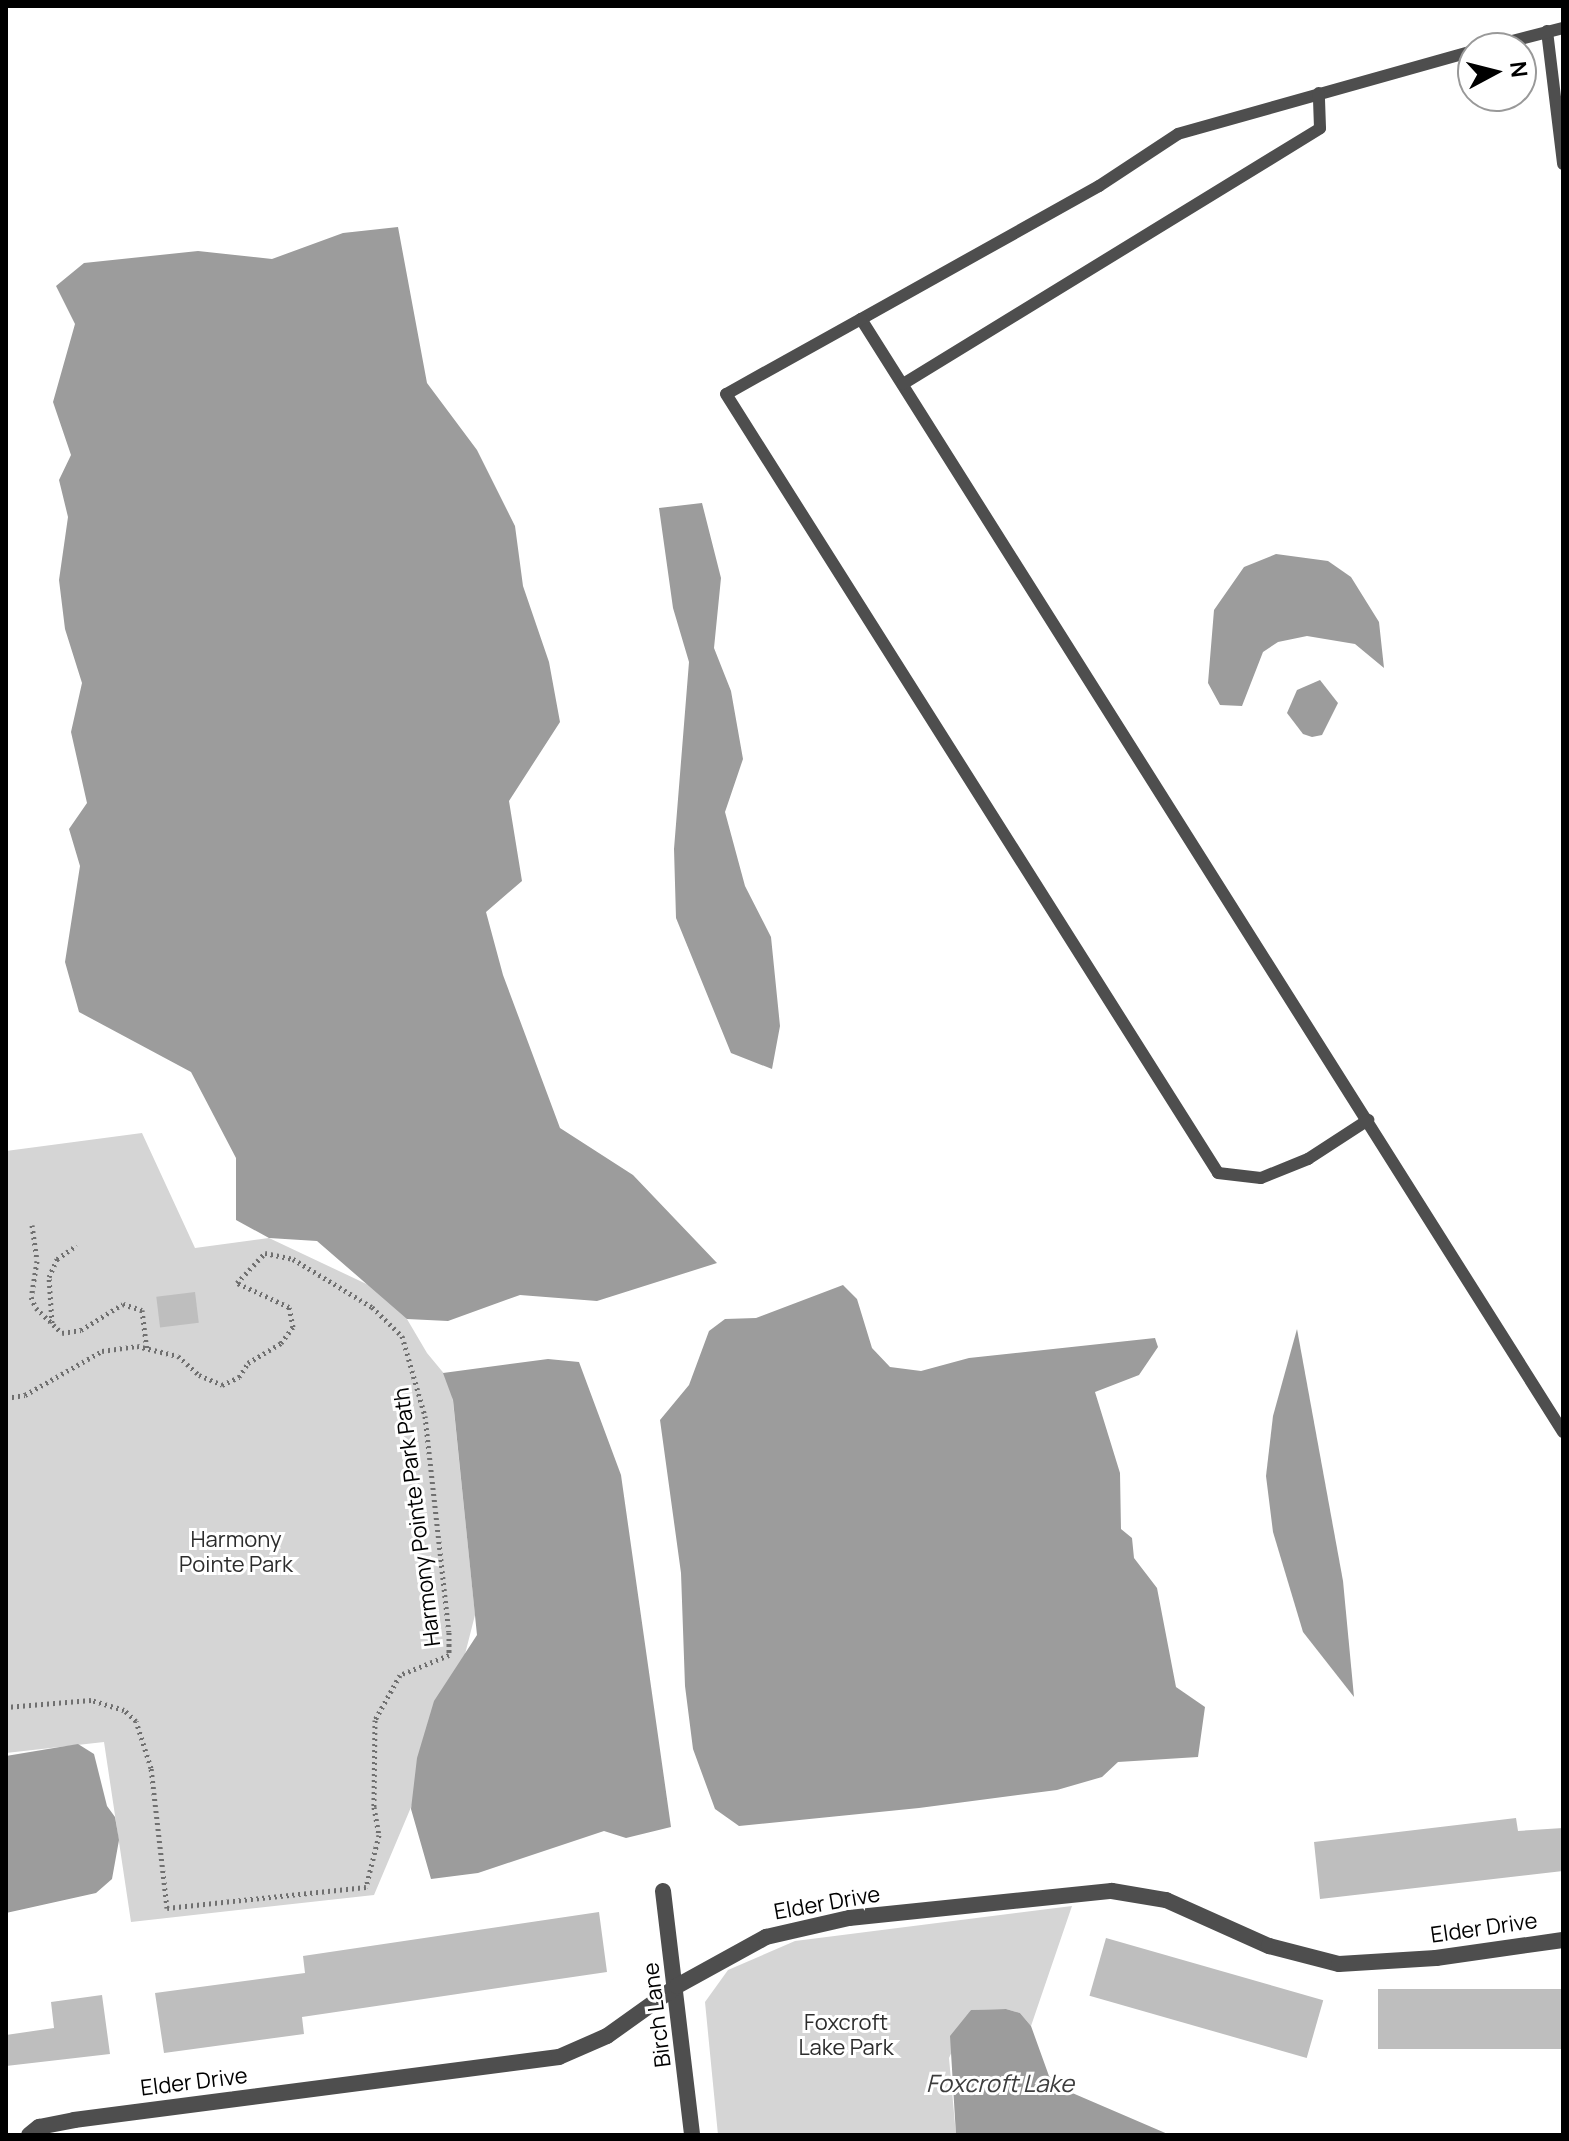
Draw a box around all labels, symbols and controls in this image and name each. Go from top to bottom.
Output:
north arrow [1457,32,1537,112]
text: N [1503,60,1535,79]
street label: Harmony Pointe Park Path [388,1386,446,1648]
park label: Harmony Pointe Park [179,1526,293,1578]
street label: Elder Drive [772,1881,882,1925]
street label: Elder Drive [1429,1907,1539,1949]
street label: Birch Lane [637,1961,677,2069]
park label: Foxcroft Lake Park [798,2009,894,2060]
street label: Elder Drive [139,2062,249,2102]
water label: Foxcroft Lake [926,2069,1074,2097]

